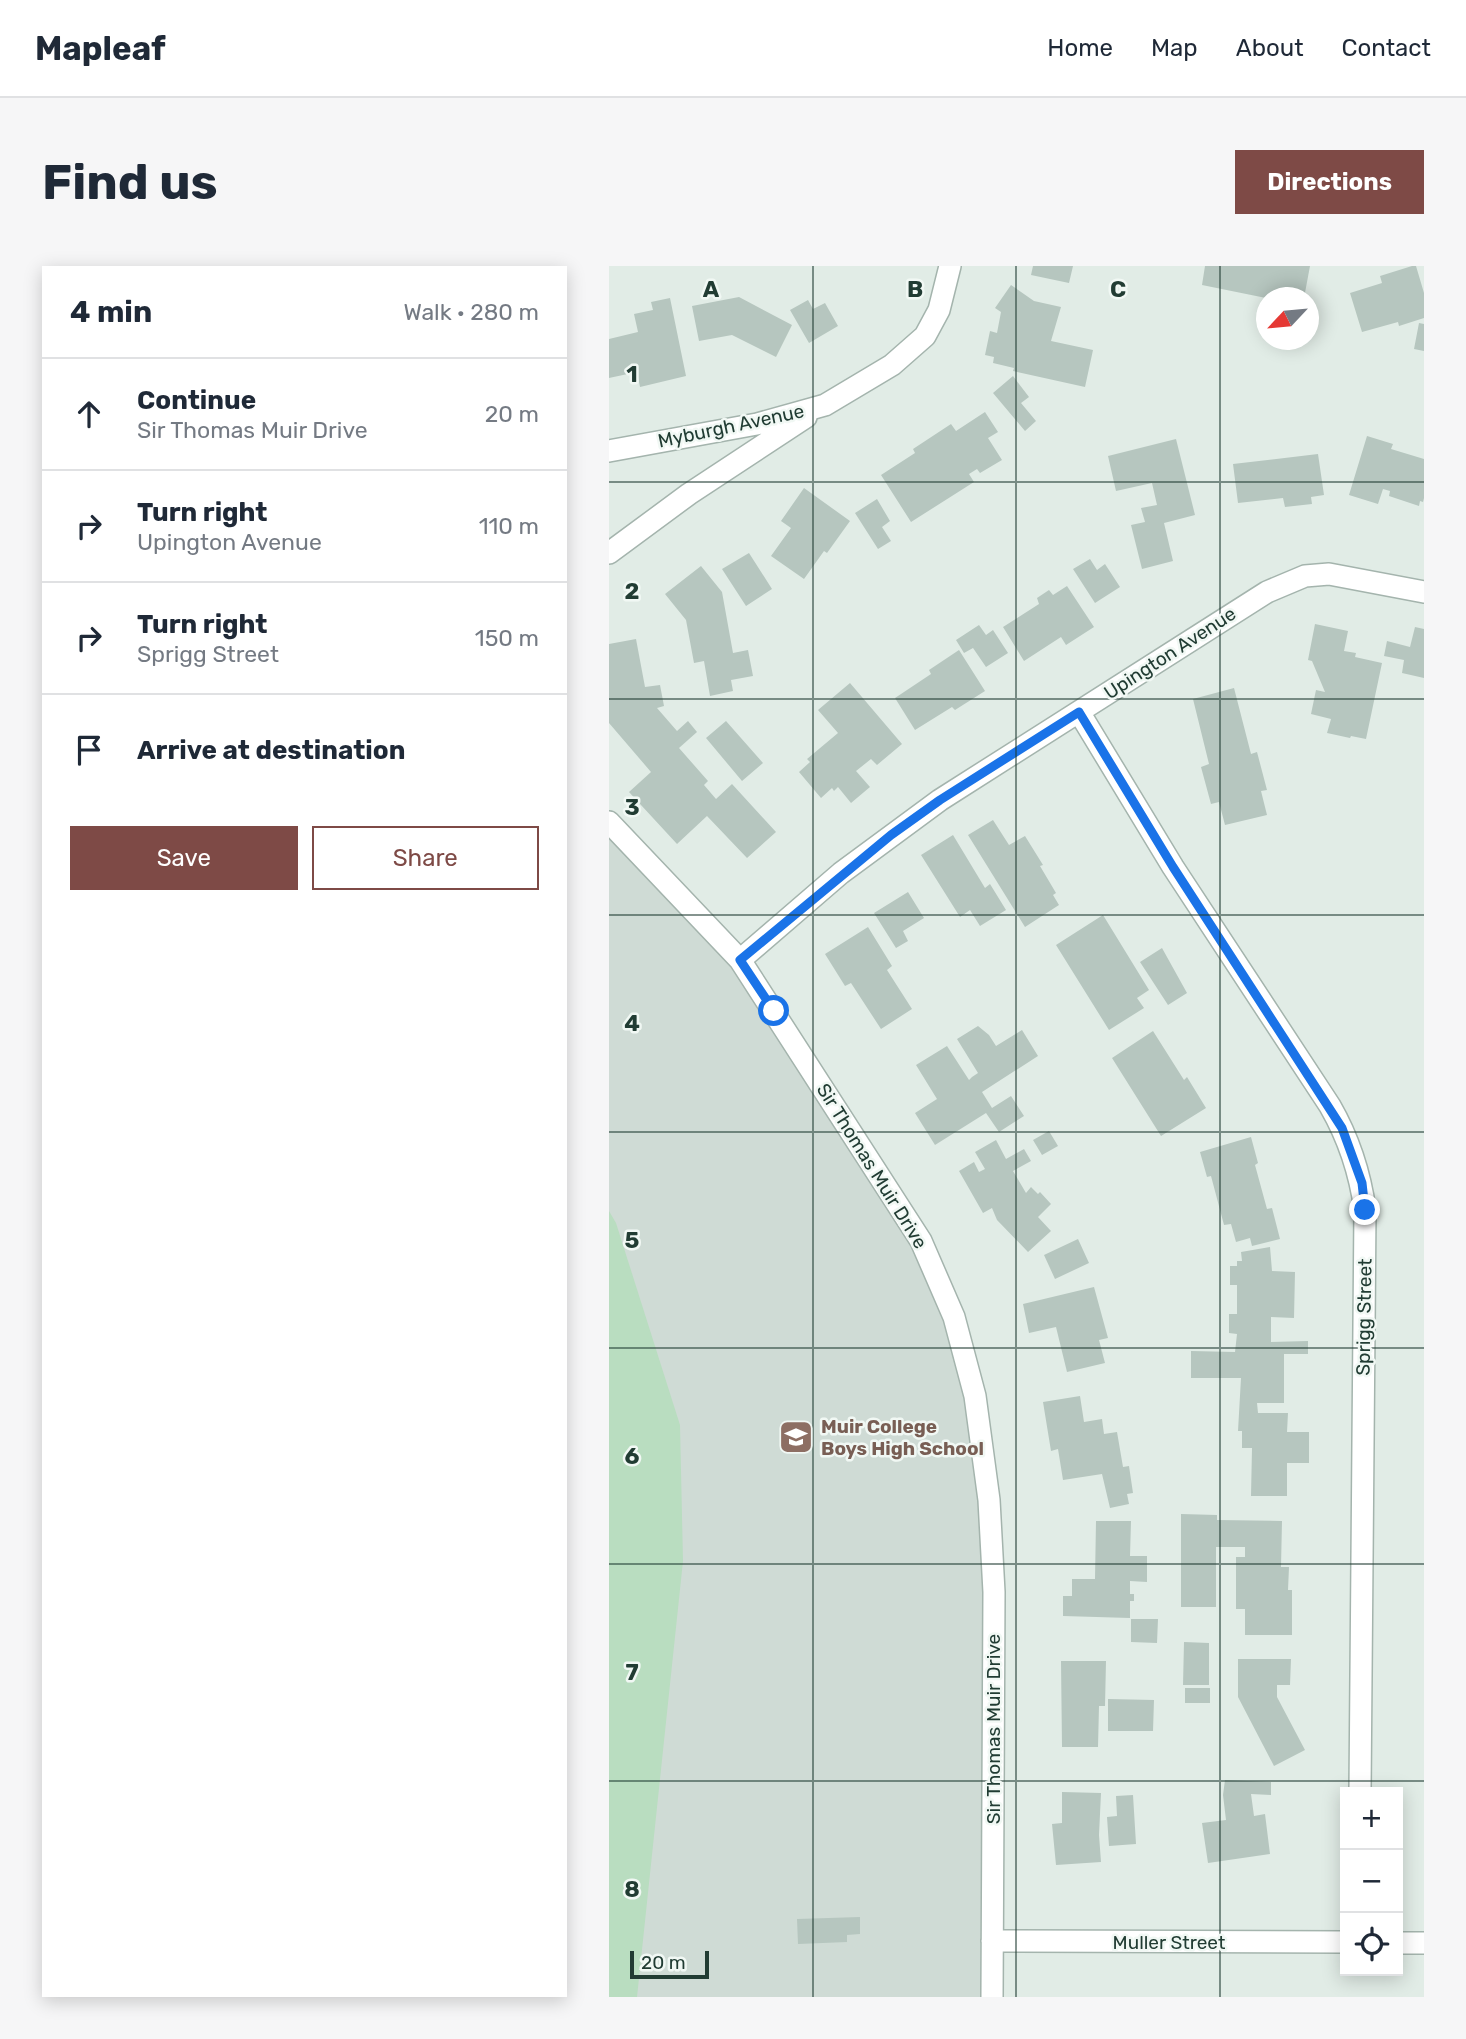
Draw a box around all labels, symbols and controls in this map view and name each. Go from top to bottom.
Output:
text: Mapleaf [35,29,166,68]
text: Home [1047,34,1113,62]
text: Map [1151,34,1198,62]
text: About [1236,34,1304,62]
text: Contact [1342,34,1431,62]
button: Directions [1235,150,1424,214]
text: Find us [42,153,218,211]
text: A [703,275,720,303]
text: B [907,275,923,303]
text: C [1110,275,1126,303]
north arrow [1256,287,1319,350]
text: 4 min [70,294,152,330]
text: Walk · 280 m [403,298,539,326]
text: 1 [626,360,638,388]
text: Continue [137,385,256,416]
icon: ahead [70,395,108,433]
street label: Myburgh Avenue [656,399,806,453]
text: 20 m [485,400,539,428]
text: Sir Thomas Muir Drive [137,416,368,444]
text: Turn right [137,497,267,528]
icon: right [70,507,108,545]
text: 110 m [479,512,539,540]
text: Upington Avenue [137,528,322,556]
text: 2 [625,577,639,605]
street label: Upington Avenue [1100,602,1240,704]
text: Turn right [137,609,267,640]
icon: right [70,619,108,657]
text: 150 m [475,624,539,652]
text: Sprigg Street [137,640,279,668]
icon: arrive [70,731,108,769]
text: Arrive at destination [137,735,405,766]
text: 3 [624,793,640,821]
button: Save [70,826,298,890]
button: Share [312,826,539,890]
route start [758,995,789,1026]
text: 4 [624,1009,640,1037]
street label: Sir Thomas Muir Drive [812,1079,932,1253]
route end [1349,1194,1380,1225]
text: 5 [625,1226,640,1254]
street label: Sprigg Street [1351,1258,1377,1376]
place label: Muir College Boys High School [821,1415,984,1460]
school or university icon: Muir College Boys High School [777,1418,815,1456]
text: 6 [625,1442,640,1470]
street label: Sir Thomas Muir Drive [982,1634,1005,1824]
text: 7 [625,1658,639,1686]
map controls [1340,1787,1403,1976]
button: + [1340,1787,1403,1850]
button: − [1340,1850,1403,1913]
text: 8 [624,1875,640,1903]
button: locate [1340,1913,1403,1976]
street label: Muller Street [1113,1931,1226,1954]
scale bar [630,1948,709,1980]
text: 20 m [641,1951,686,1974]

